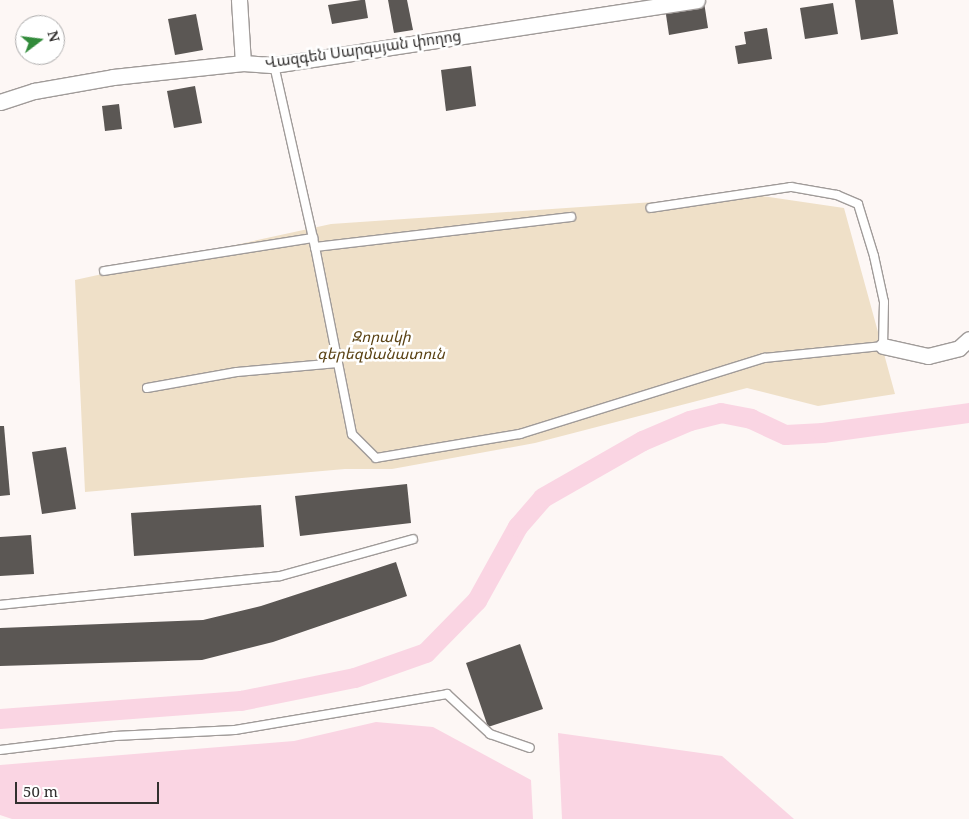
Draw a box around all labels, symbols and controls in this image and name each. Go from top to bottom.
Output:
north arrow [15,15,65,65]
street label: Վազգեն Սարգսյան փողոց [264,26,462,72]
text: N [43,28,65,44]
park label: Զորակի գերեզմանատուն [317,327,445,362]
scale bar [18,772,161,804]
text: 50 m [23,781,58,801]

